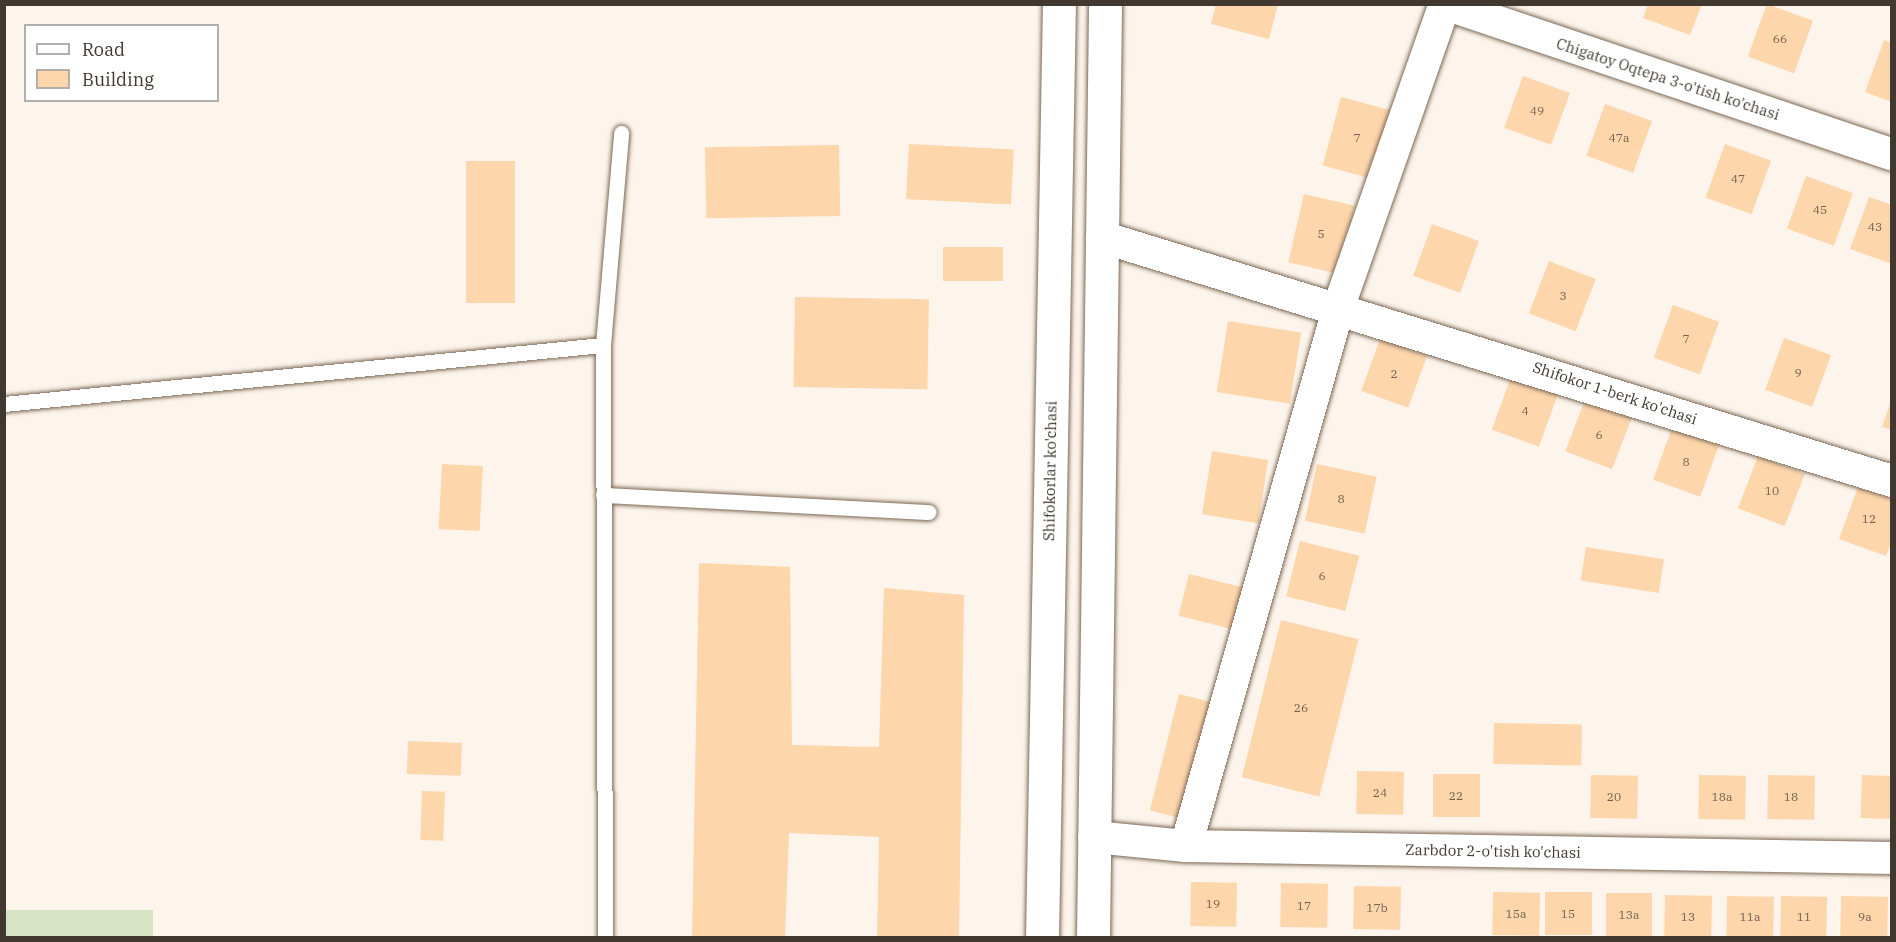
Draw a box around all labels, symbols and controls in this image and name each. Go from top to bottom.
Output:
legend [24,24,219,102]
house number: 66 [1773,32,1787,46]
street label: Chigatoy Oqtepa 3-o'tish ko'chasi [1554,34,1782,124]
text: Road [82,38,125,61]
text: Building [82,68,154,91]
house number: 49 [1530,104,1544,118]
house number: 7 [1353,131,1361,145]
house number: 47a [1609,131,1629,145]
house number: 47 [1731,172,1745,186]
house number: 45 [1813,203,1827,217]
house number: 43 [1868,220,1882,234]
house number: 5 [1317,227,1325,241]
house number: 3 [1559,289,1567,303]
house number: 7 [1682,332,1690,346]
street label: Shifokor 1-berk ko'chasi [1531,358,1699,428]
house number: 9 [1794,366,1802,380]
house number: 2 [1390,367,1398,381]
street label: Shifokorlar ko'chasi [1040,401,1060,541]
house number: 4 [1521,404,1529,418]
house number: 6 [1595,428,1603,442]
house number: 8 [1682,455,1690,469]
house number: 10 [1765,484,1779,498]
house number: 8 [1337,492,1345,506]
house number: 12 [1862,512,1876,526]
house number: 6 [1318,569,1326,583]
house number: 26 [1294,701,1308,715]
house number: 24 [1373,786,1387,800]
house number: 22 [1449,789,1463,803]
house number: 20 [1607,790,1621,804]
house number: 18a [1712,790,1732,804]
house number: 18 [1784,790,1798,804]
street label: Zarbdor 2-o'tish ko'chasi [1405,840,1581,862]
house number: 19 [1206,897,1220,911]
house number: 17 [1297,899,1311,913]
house number: 17b [1366,901,1388,915]
house number: 15a [1506,907,1526,921]
house number: 15 [1561,907,1575,921]
house number: 13a [1619,908,1639,922]
house number: 13 [1681,910,1695,924]
house number: 11a [1740,910,1760,924]
house number: 11 [1797,910,1811,924]
house number: 9a [1858,910,1872,924]

